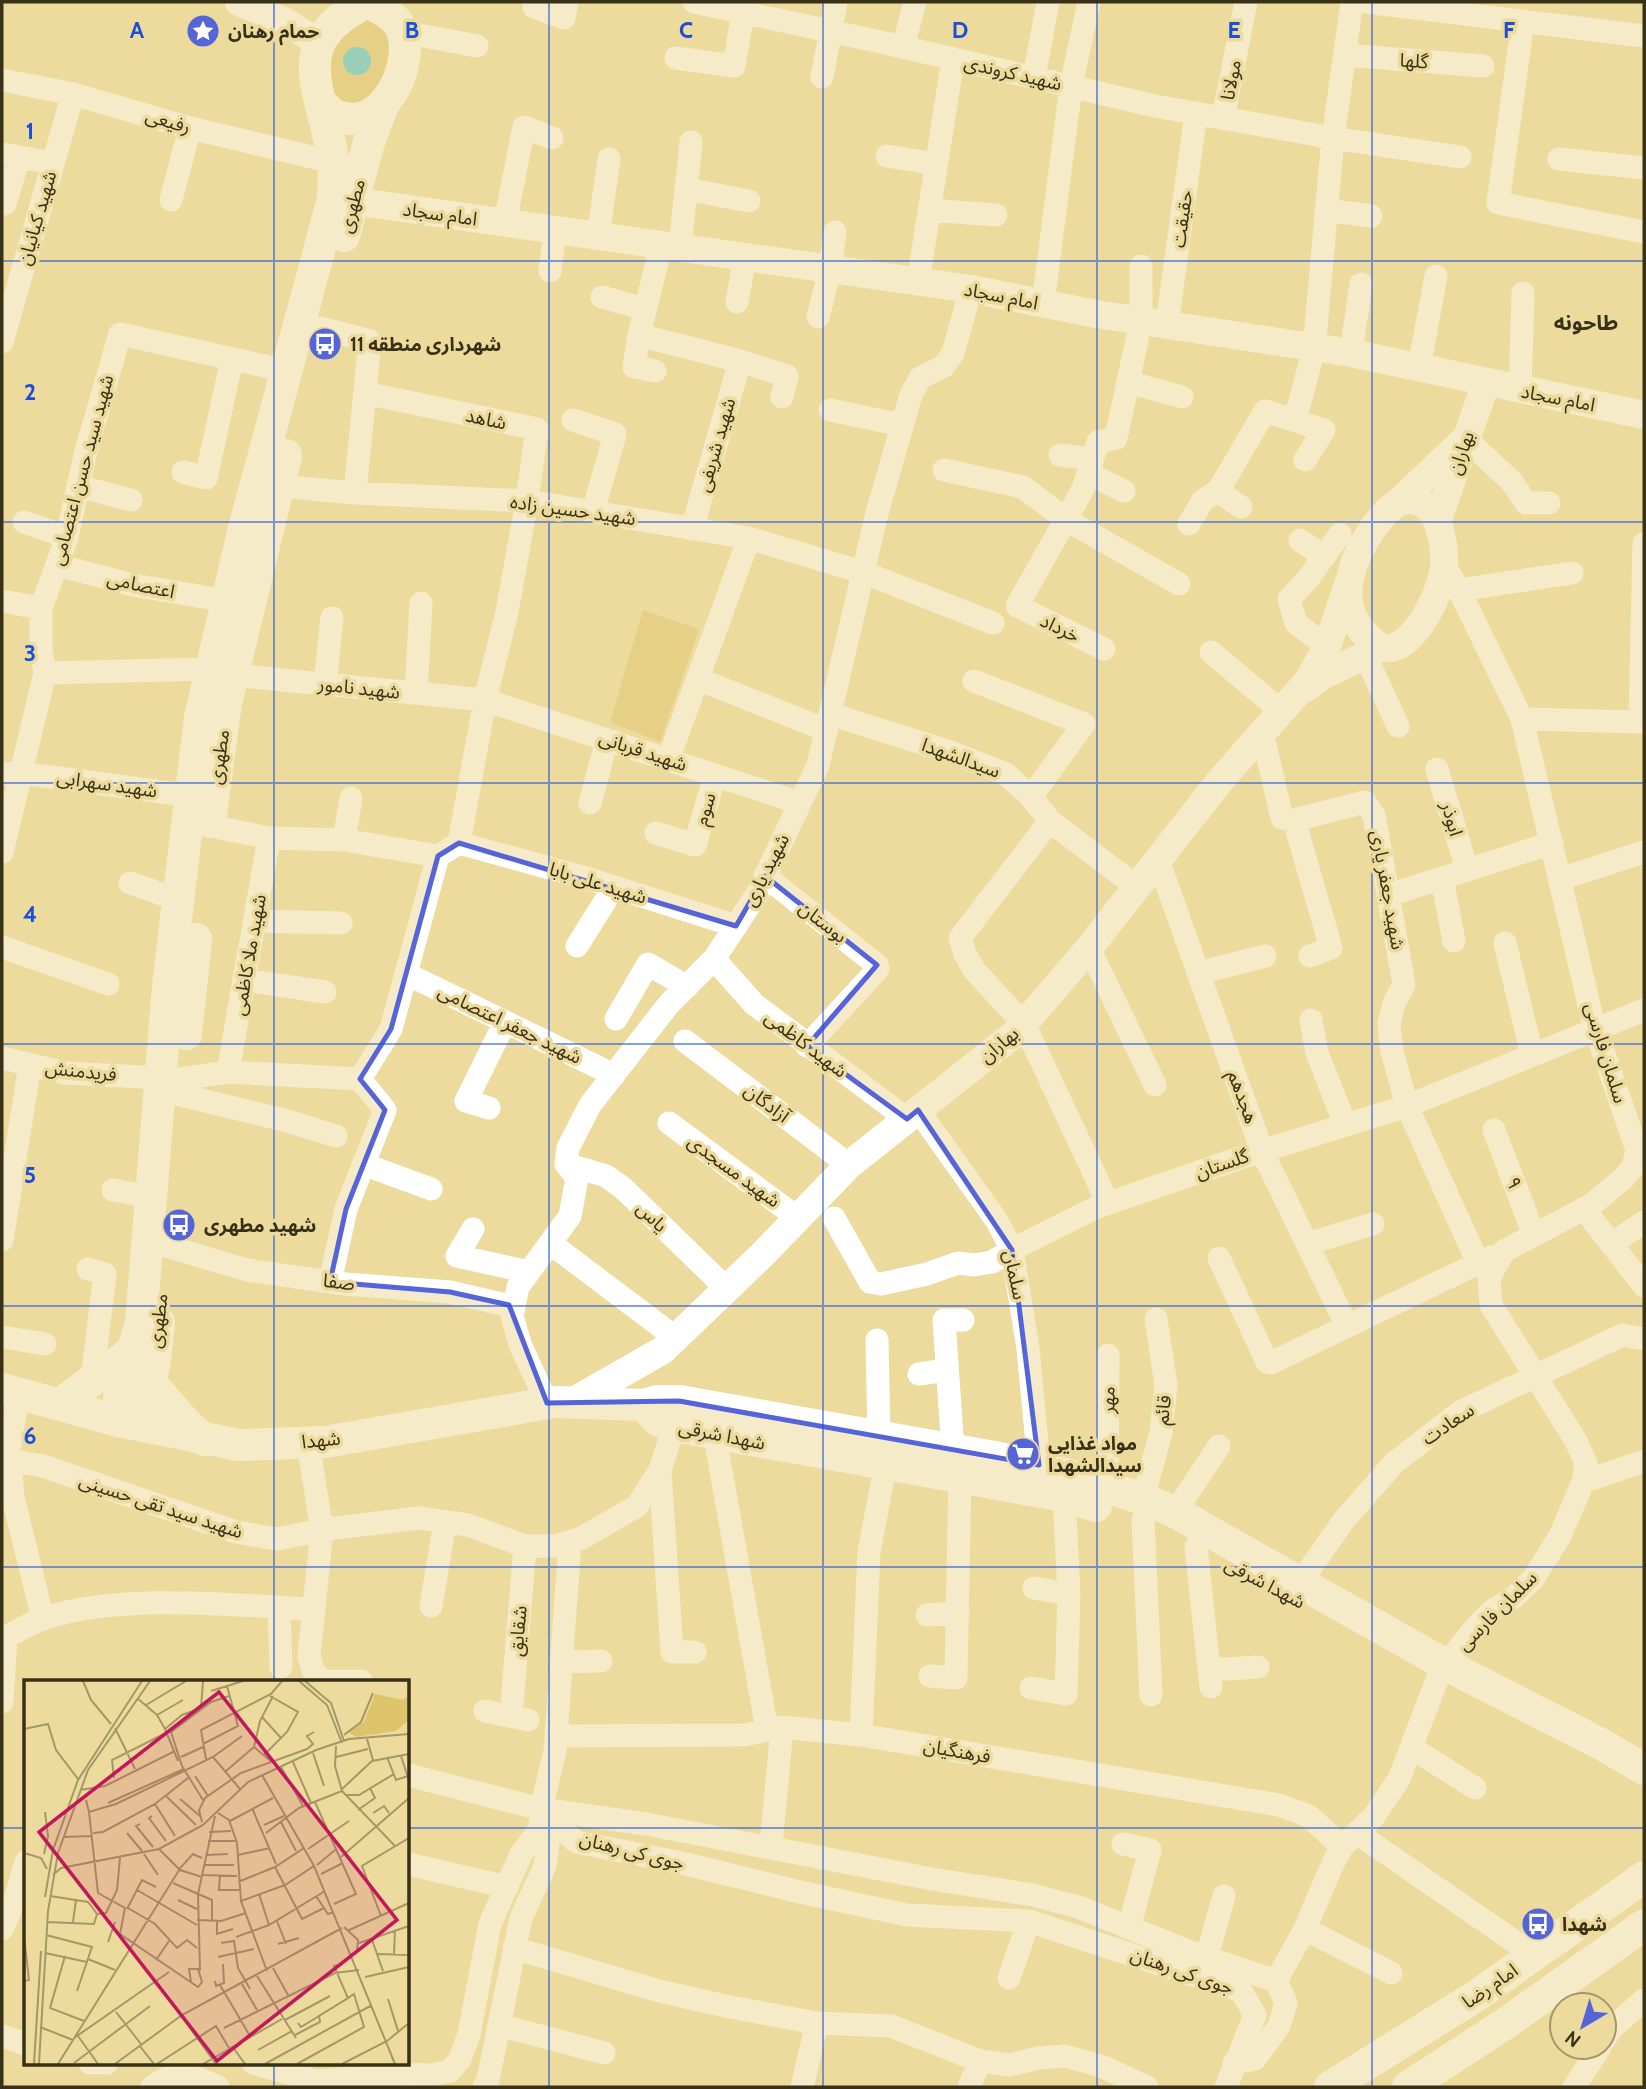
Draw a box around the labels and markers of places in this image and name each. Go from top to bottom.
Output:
place icon: حمام رهنان [184,12,222,50]
place label: حمام رهنان [228,20,319,46]
bus stop icon: شهرداری منطقه 11 [306,325,344,363]
place label: شهرداری منطقه 11 [350,333,501,356]
bus stop icon: شهید مطهری [160,1206,198,1244]
place label: شهید مطهری [204,1214,316,1237]
place label: مواد غذایی سیدالشهدا [1048,1432,1142,1477]
supermarket icon: مواد غذایی سیدالشهدا [1004,1435,1042,1473]
bus stop icon: شهدا [1519,1905,1557,1943]
place label: شهدا [1562,1913,1607,1936]

